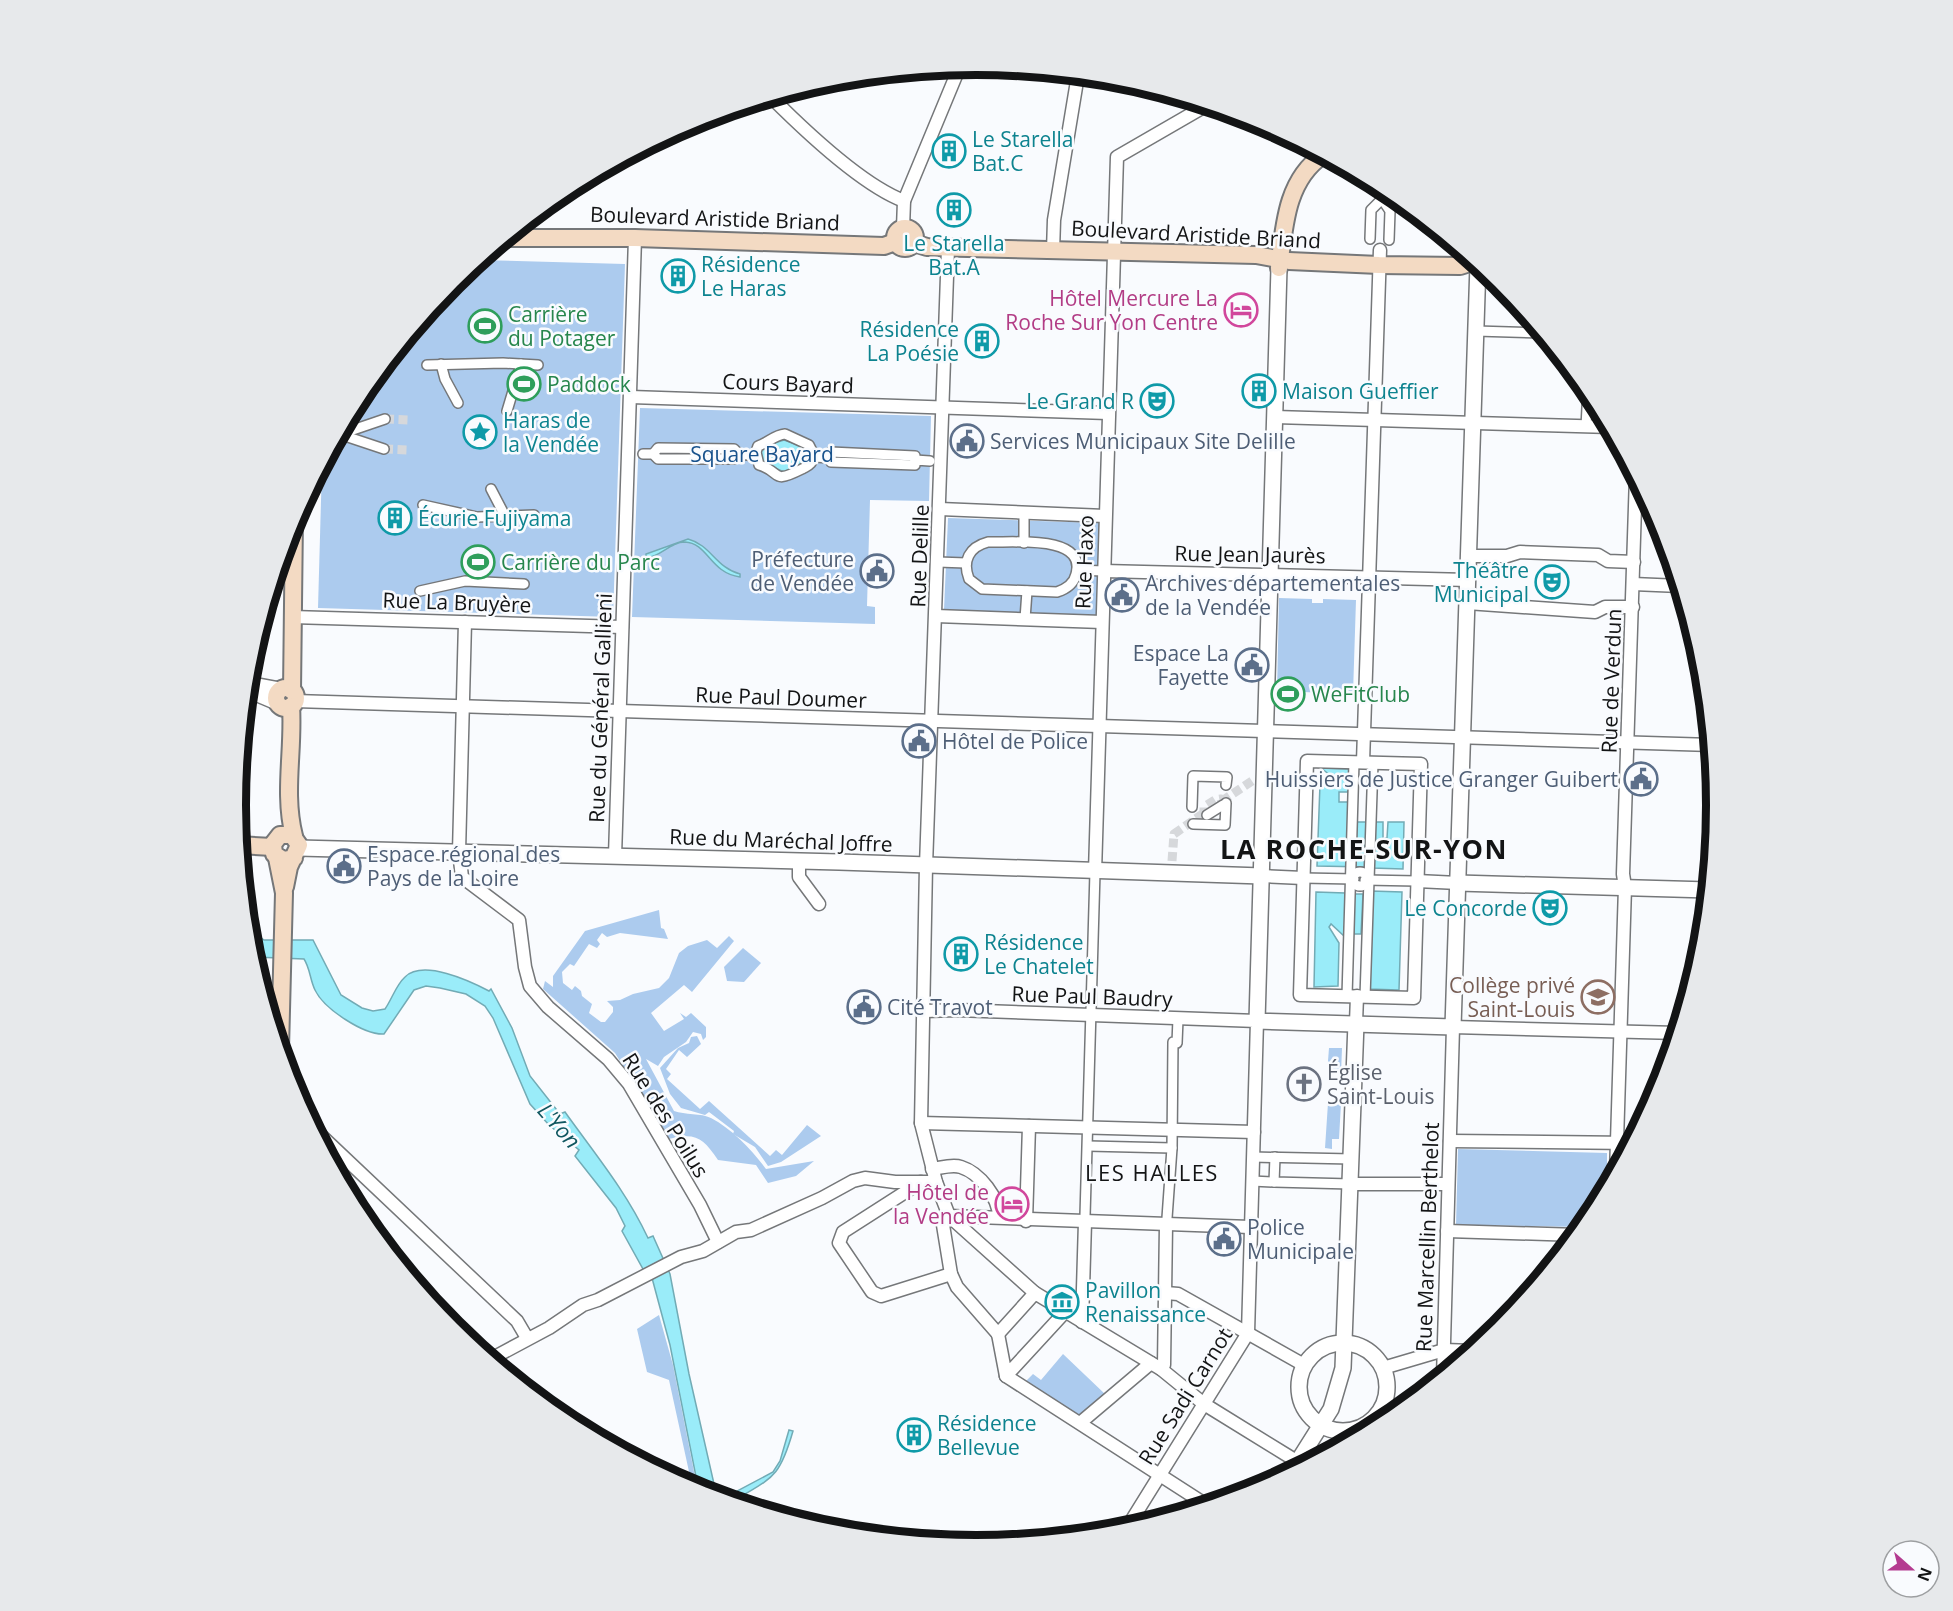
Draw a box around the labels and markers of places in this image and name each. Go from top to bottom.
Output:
place label: Le Starella Bat.C [972,125,1074,177]
building icon: Le Starella Bat.C [931,133,967,169]
building icon: Le Starella Bat.A [936,192,972,228]
place label: Le Starella Bat.A [903,229,1005,281]
place label: Résidence Le Haras [701,250,800,302]
building icon: Résidence Le Haras [660,258,696,294]
place label: Hôtel Mercure La Roche Sur Yon Centre [1005,284,1218,336]
hotel icon: Hôtel Mercure La Roche Sur Yon Centre [1223,292,1259,328]
place label: Carrière du Potager [508,300,616,352]
sports icon: Carrière du Potager [467,308,503,344]
place label: Résidence La Poésie [860,315,959,367]
building icon: Résidence La Poésie [964,323,1000,359]
sports icon: Paddock [506,366,542,402]
place label: Paddock [547,370,631,398]
building icon: Maison Gueffier [1241,373,1277,409]
place label: Maison Gueffier [1282,377,1439,405]
theatre icon: Le Grand R [1139,383,1175,419]
place label: Le Grand R [1026,387,1134,415]
place label: Haras de la Vendée [503,406,599,458]
place icon: Haras de la Vendée [462,414,498,450]
public building icon: Services Municipaux Site Delille [949,423,985,459]
place label: Services Municipaux Site Delille [990,427,1296,455]
building icon: Écurie Fujiyama [377,500,413,536]
place label: Écurie Fujiyama [418,504,571,532]
sports icon: Carrière du Parc [460,544,496,580]
place label: Préfecture de Vendée [750,545,854,597]
place label: Carrière du Parc [501,548,660,576]
public building icon: Préfecture de Vendée [859,553,895,589]
place label: Théâtre Municipal [1434,556,1529,608]
theatre icon: Théâtre Municipal [1534,564,1570,600]
place label: Archives départementales de la Vendée [1145,569,1400,621]
public building icon: Archives départementales de la Vendée [1104,577,1140,613]
place label: Espace La Fayette [1133,639,1229,691]
public building icon: Espace La Fayette [1234,647,1270,683]
sports icon: WeFitClub [1270,676,1306,712]
place label: WeFitClub [1311,680,1410,708]
public building icon: Hôtel de Police [901,723,937,759]
place label: Hôtel de Police [942,727,1088,755]
public building icon: Huissiers de Justice Granger Guibert [1623,761,1659,797]
place label: Huissiers de Justice Granger Guibert [1265,765,1618,793]
place label: Espace régional des Pays de la Loire [367,840,560,892]
public building icon: Espace régional des Pays de la Loire [326,848,362,884]
theatre icon: Le Concorde [1532,890,1568,926]
place label: Le Concorde [1404,894,1527,922]
place label: Résidence Le Chatelet [984,928,1094,980]
building icon: Résidence Le Chatelet [943,936,979,972]
place label: Collège privé Saint-Louis [1449,971,1575,1023]
school or university icon: Collège privé Saint-Louis [1580,979,1616,1015]
public building icon: Cité Travot [846,989,882,1025]
place label: Cité Travot [887,993,993,1021]
place label: Église Saint-Louis [1327,1058,1434,1110]
church icon: Église Saint-Louis [1286,1066,1322,1102]
place label: Hôtel de la Vendée [893,1178,989,1230]
hotel icon: Hôtel de la Vendée [994,1186,1030,1222]
place label: Police Municipale [1247,1213,1354,1265]
public building icon: Police Municipale [1206,1221,1242,1257]
place label: Pavillon Renaissance [1085,1276,1206,1328]
museum icon: Pavillon Renaissance [1044,1284,1080,1320]
place label: Résidence Bellevue [937,1409,1036,1461]
building icon: Résidence Bellevue [896,1417,932,1453]

